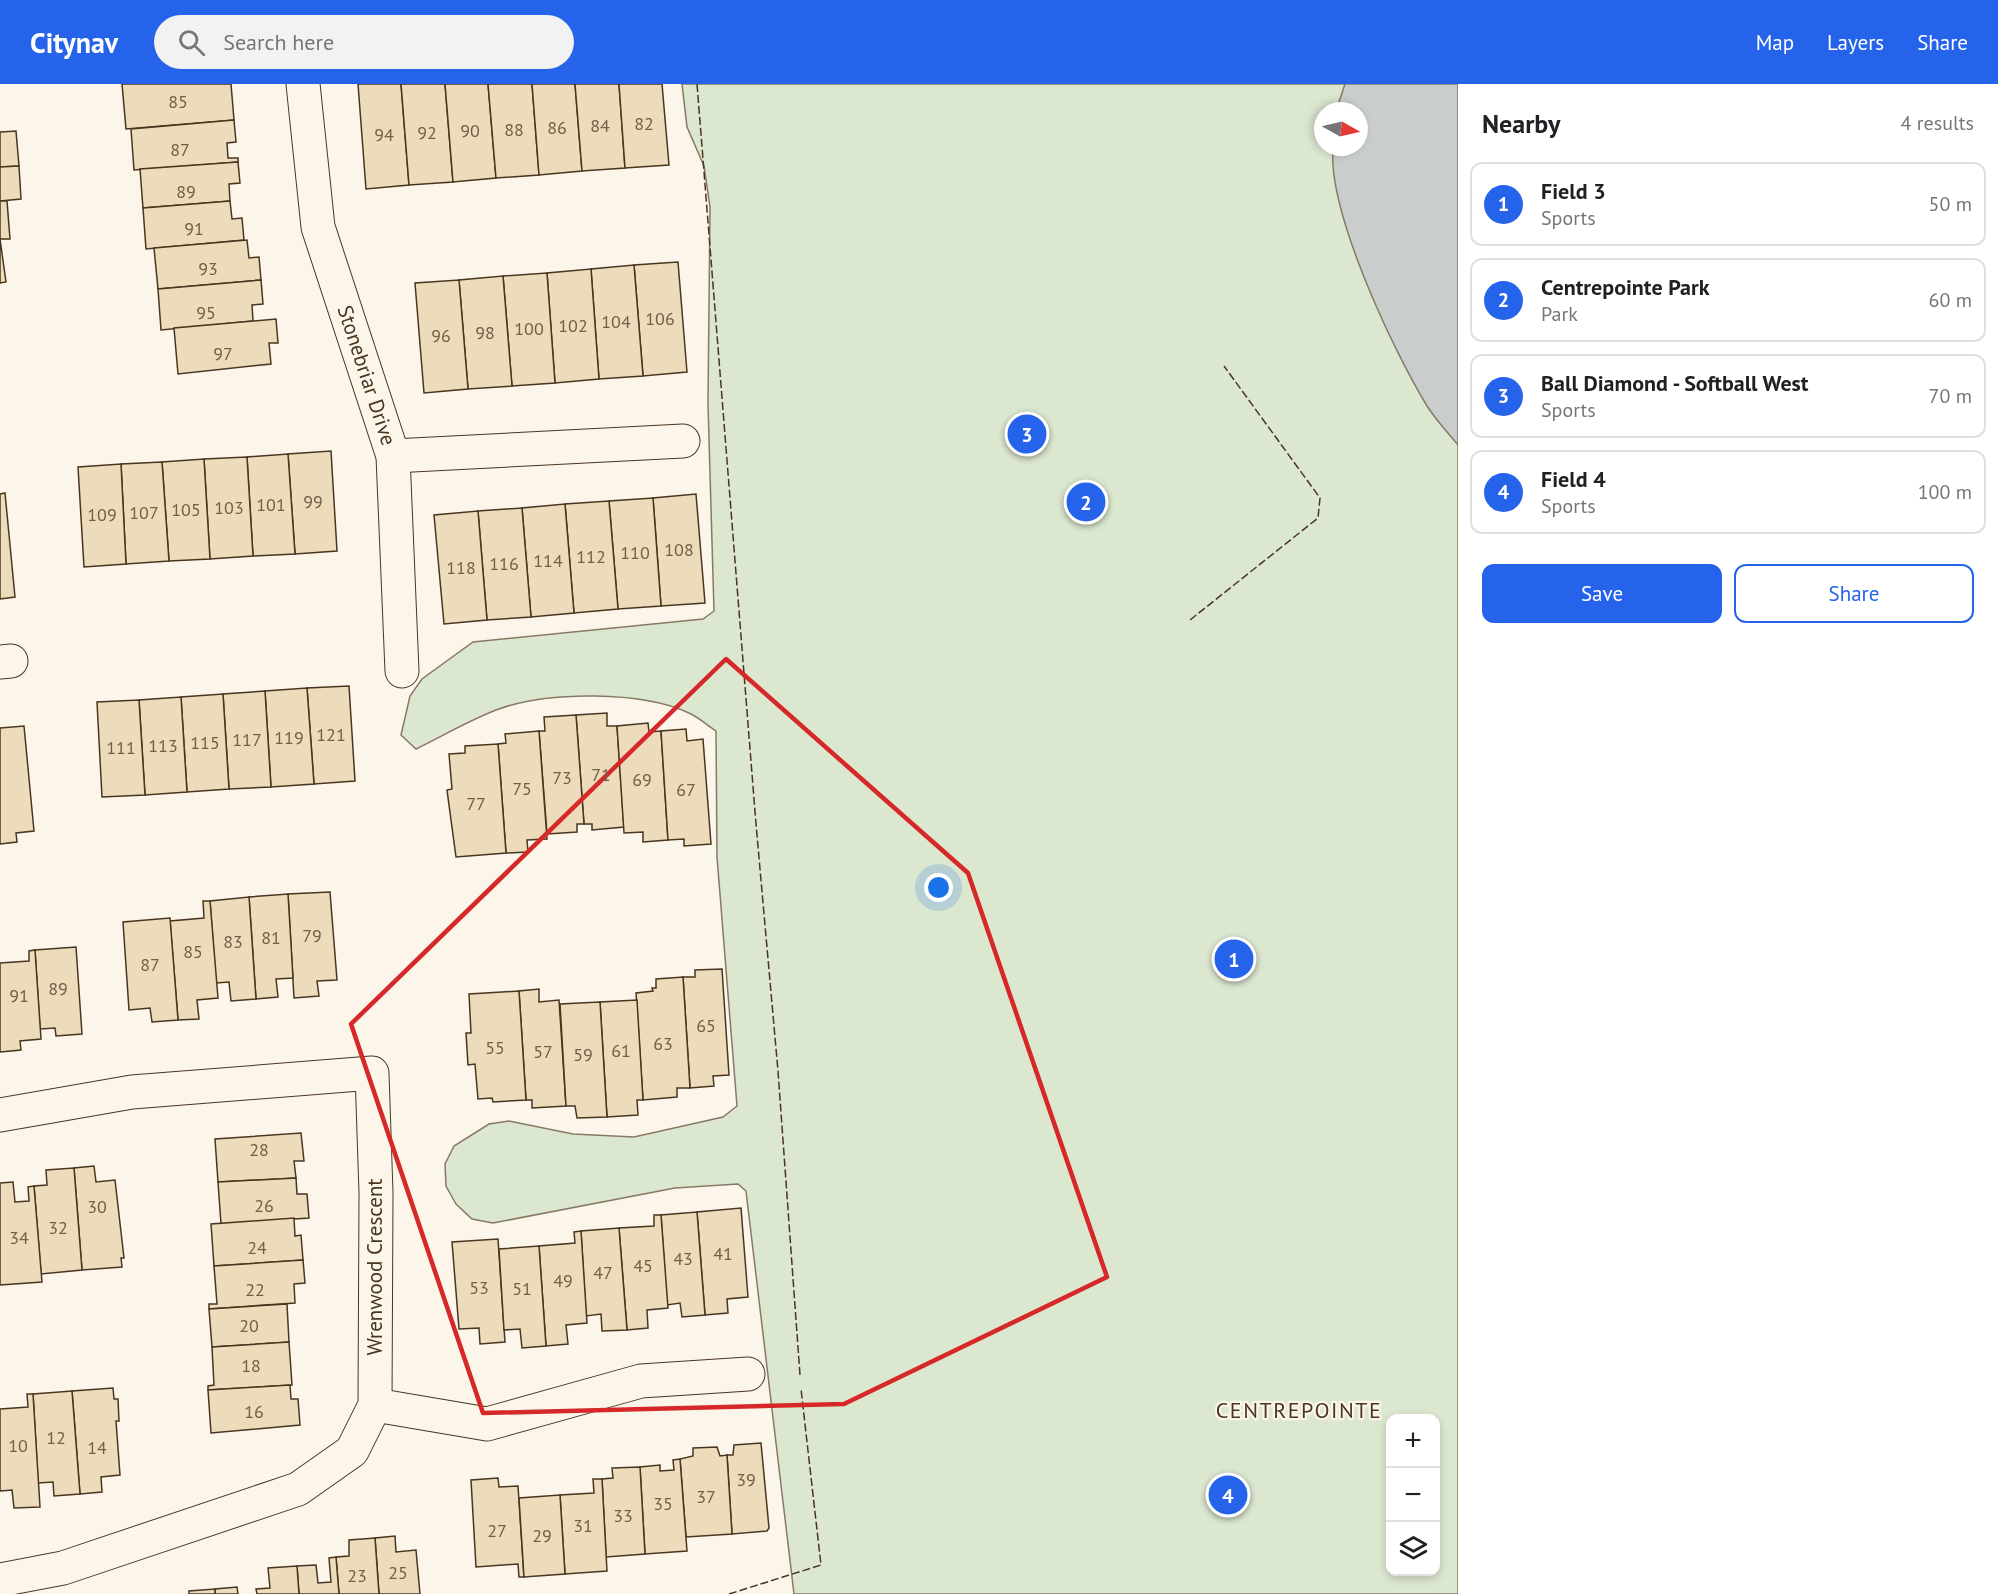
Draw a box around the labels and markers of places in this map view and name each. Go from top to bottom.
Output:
pin: 3 [1008,412,1046,456]
pin: 2 [1066,480,1106,524]
pin: 1 [1214,936,1254,982]
pin: 4 [1208,1472,1248,1518]

